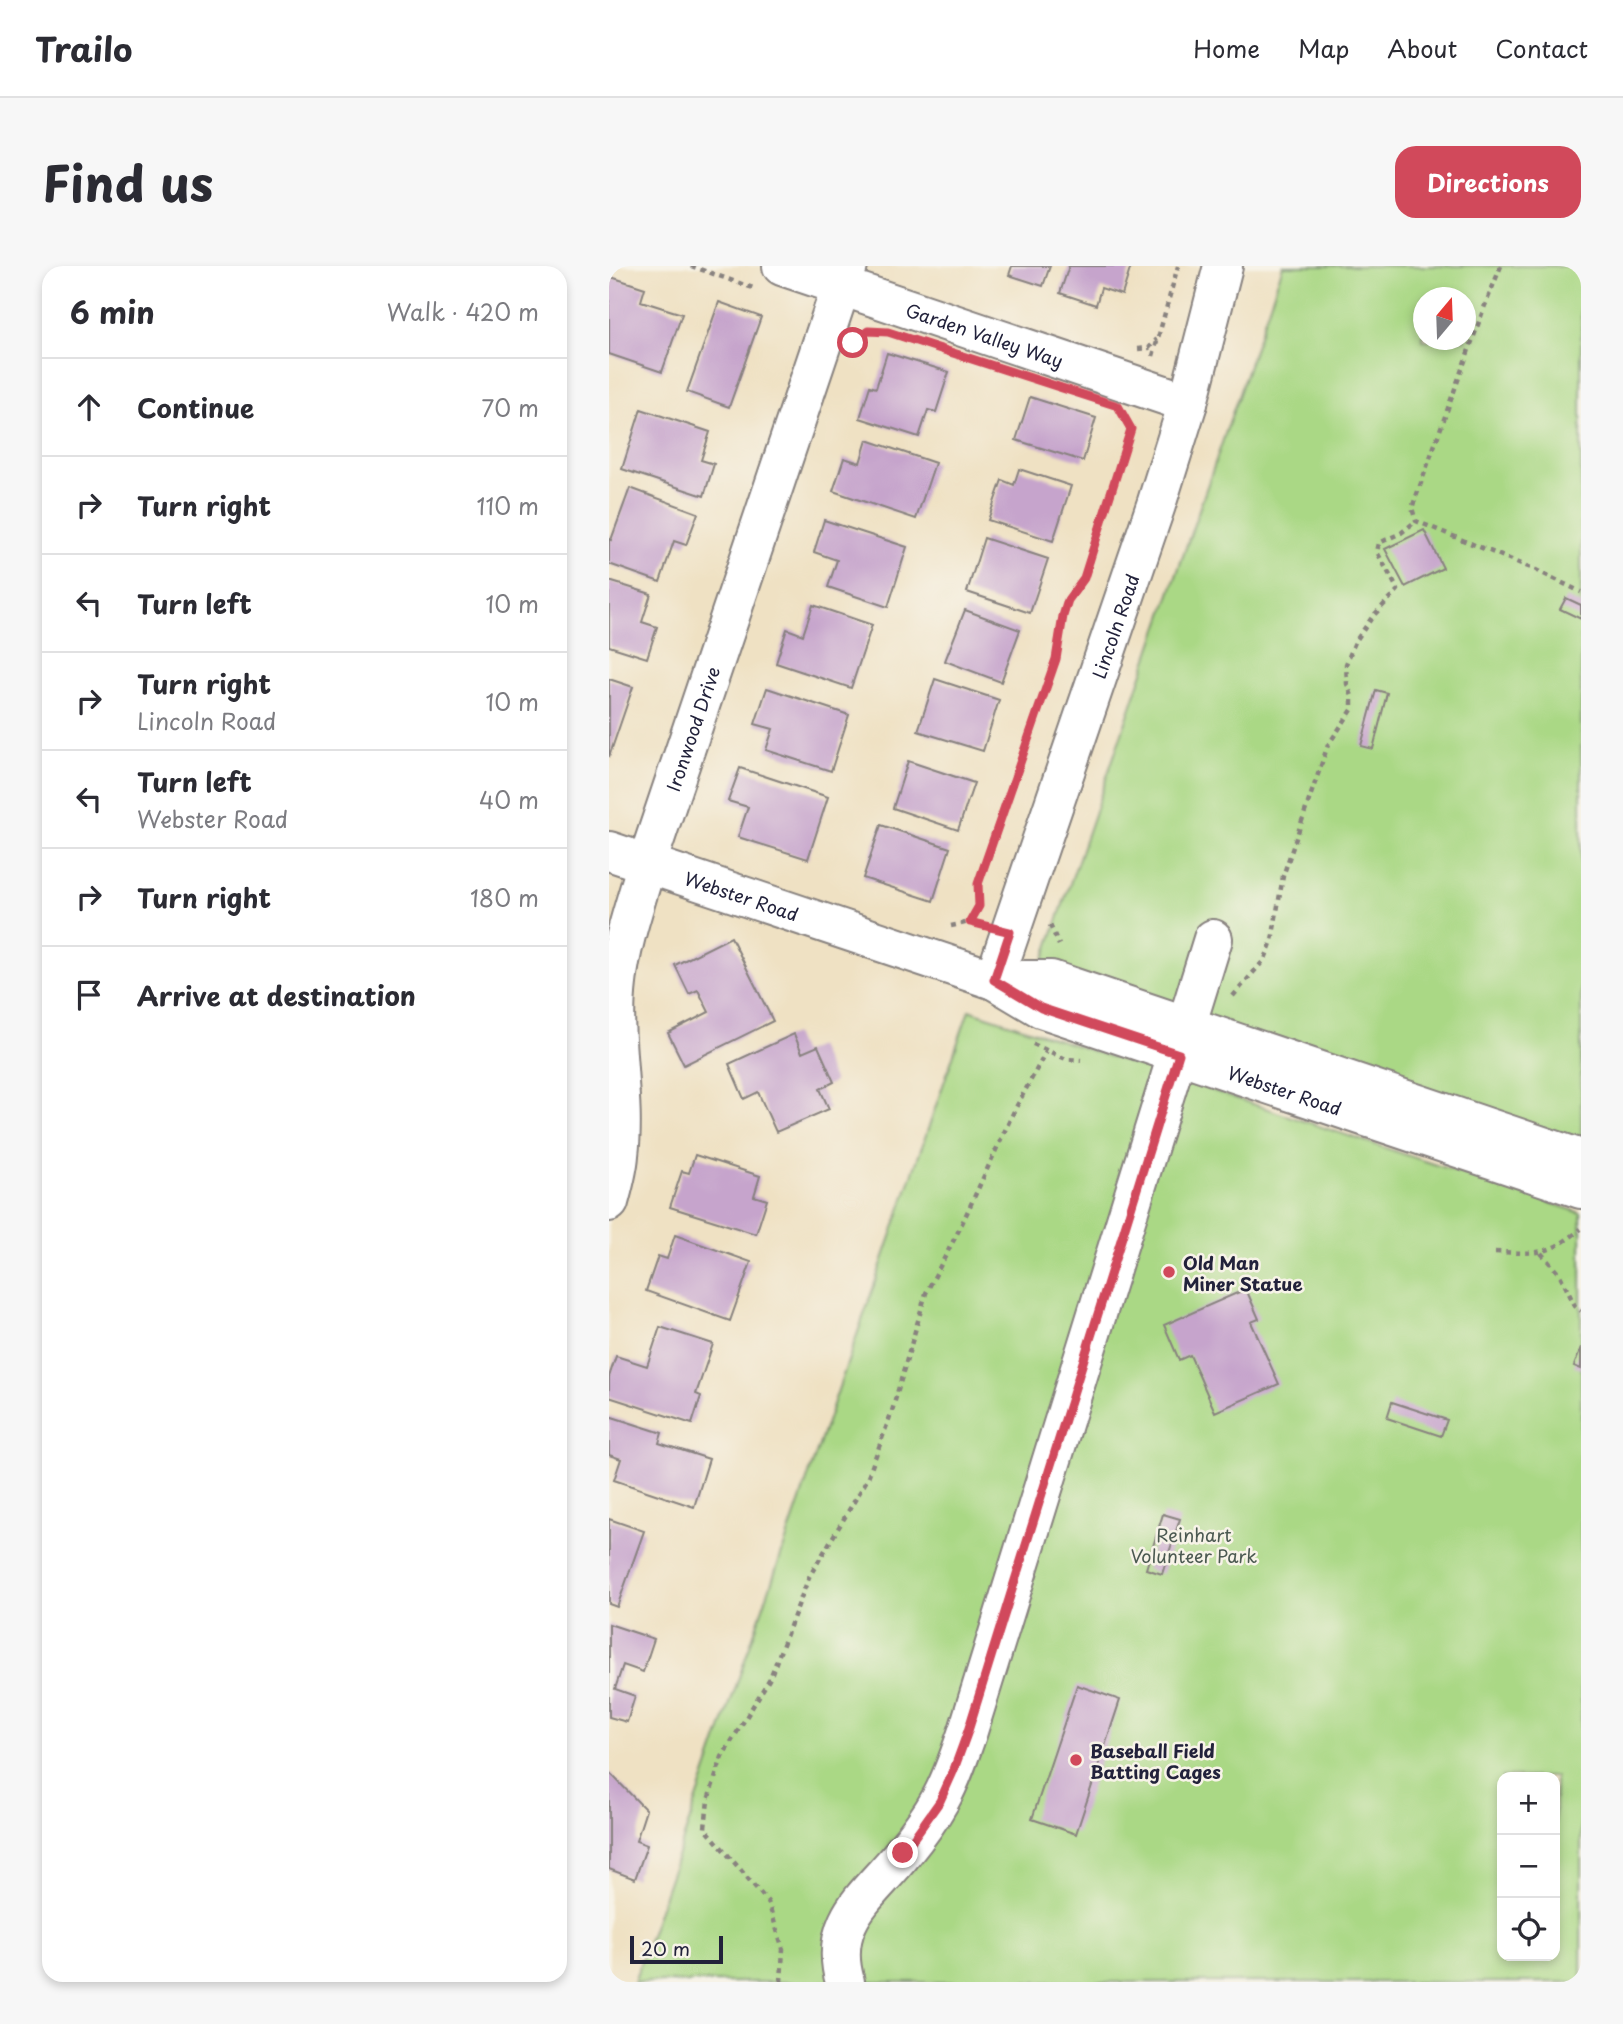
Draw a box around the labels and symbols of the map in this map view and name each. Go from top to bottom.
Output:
north arrow [1413,287,1476,350]
street label: Garden Valley Way [902,295,1067,374]
route start [837,327,868,358]
street label: Lincoln Road [1084,570,1145,682]
street label: Ironwood Drive [659,663,726,795]
street label: Webster Road [681,864,802,927]
street label: Webster Road [1224,1058,1345,1121]
place label: Old Man Miner Statue [1183,1249,1303,1297]
marker: Old Man Miner Statue [1161,1264,1177,1280]
park label: Reinhart Volunteer Park [1131,1521,1257,1569]
place label: Baseball Field Batting Cages [1090,1737,1221,1785]
marker: Baseball Field Batting Cages [1068,1752,1084,1768]
route end [887,1837,918,1868]
scale bar [630,1933,723,1965]

